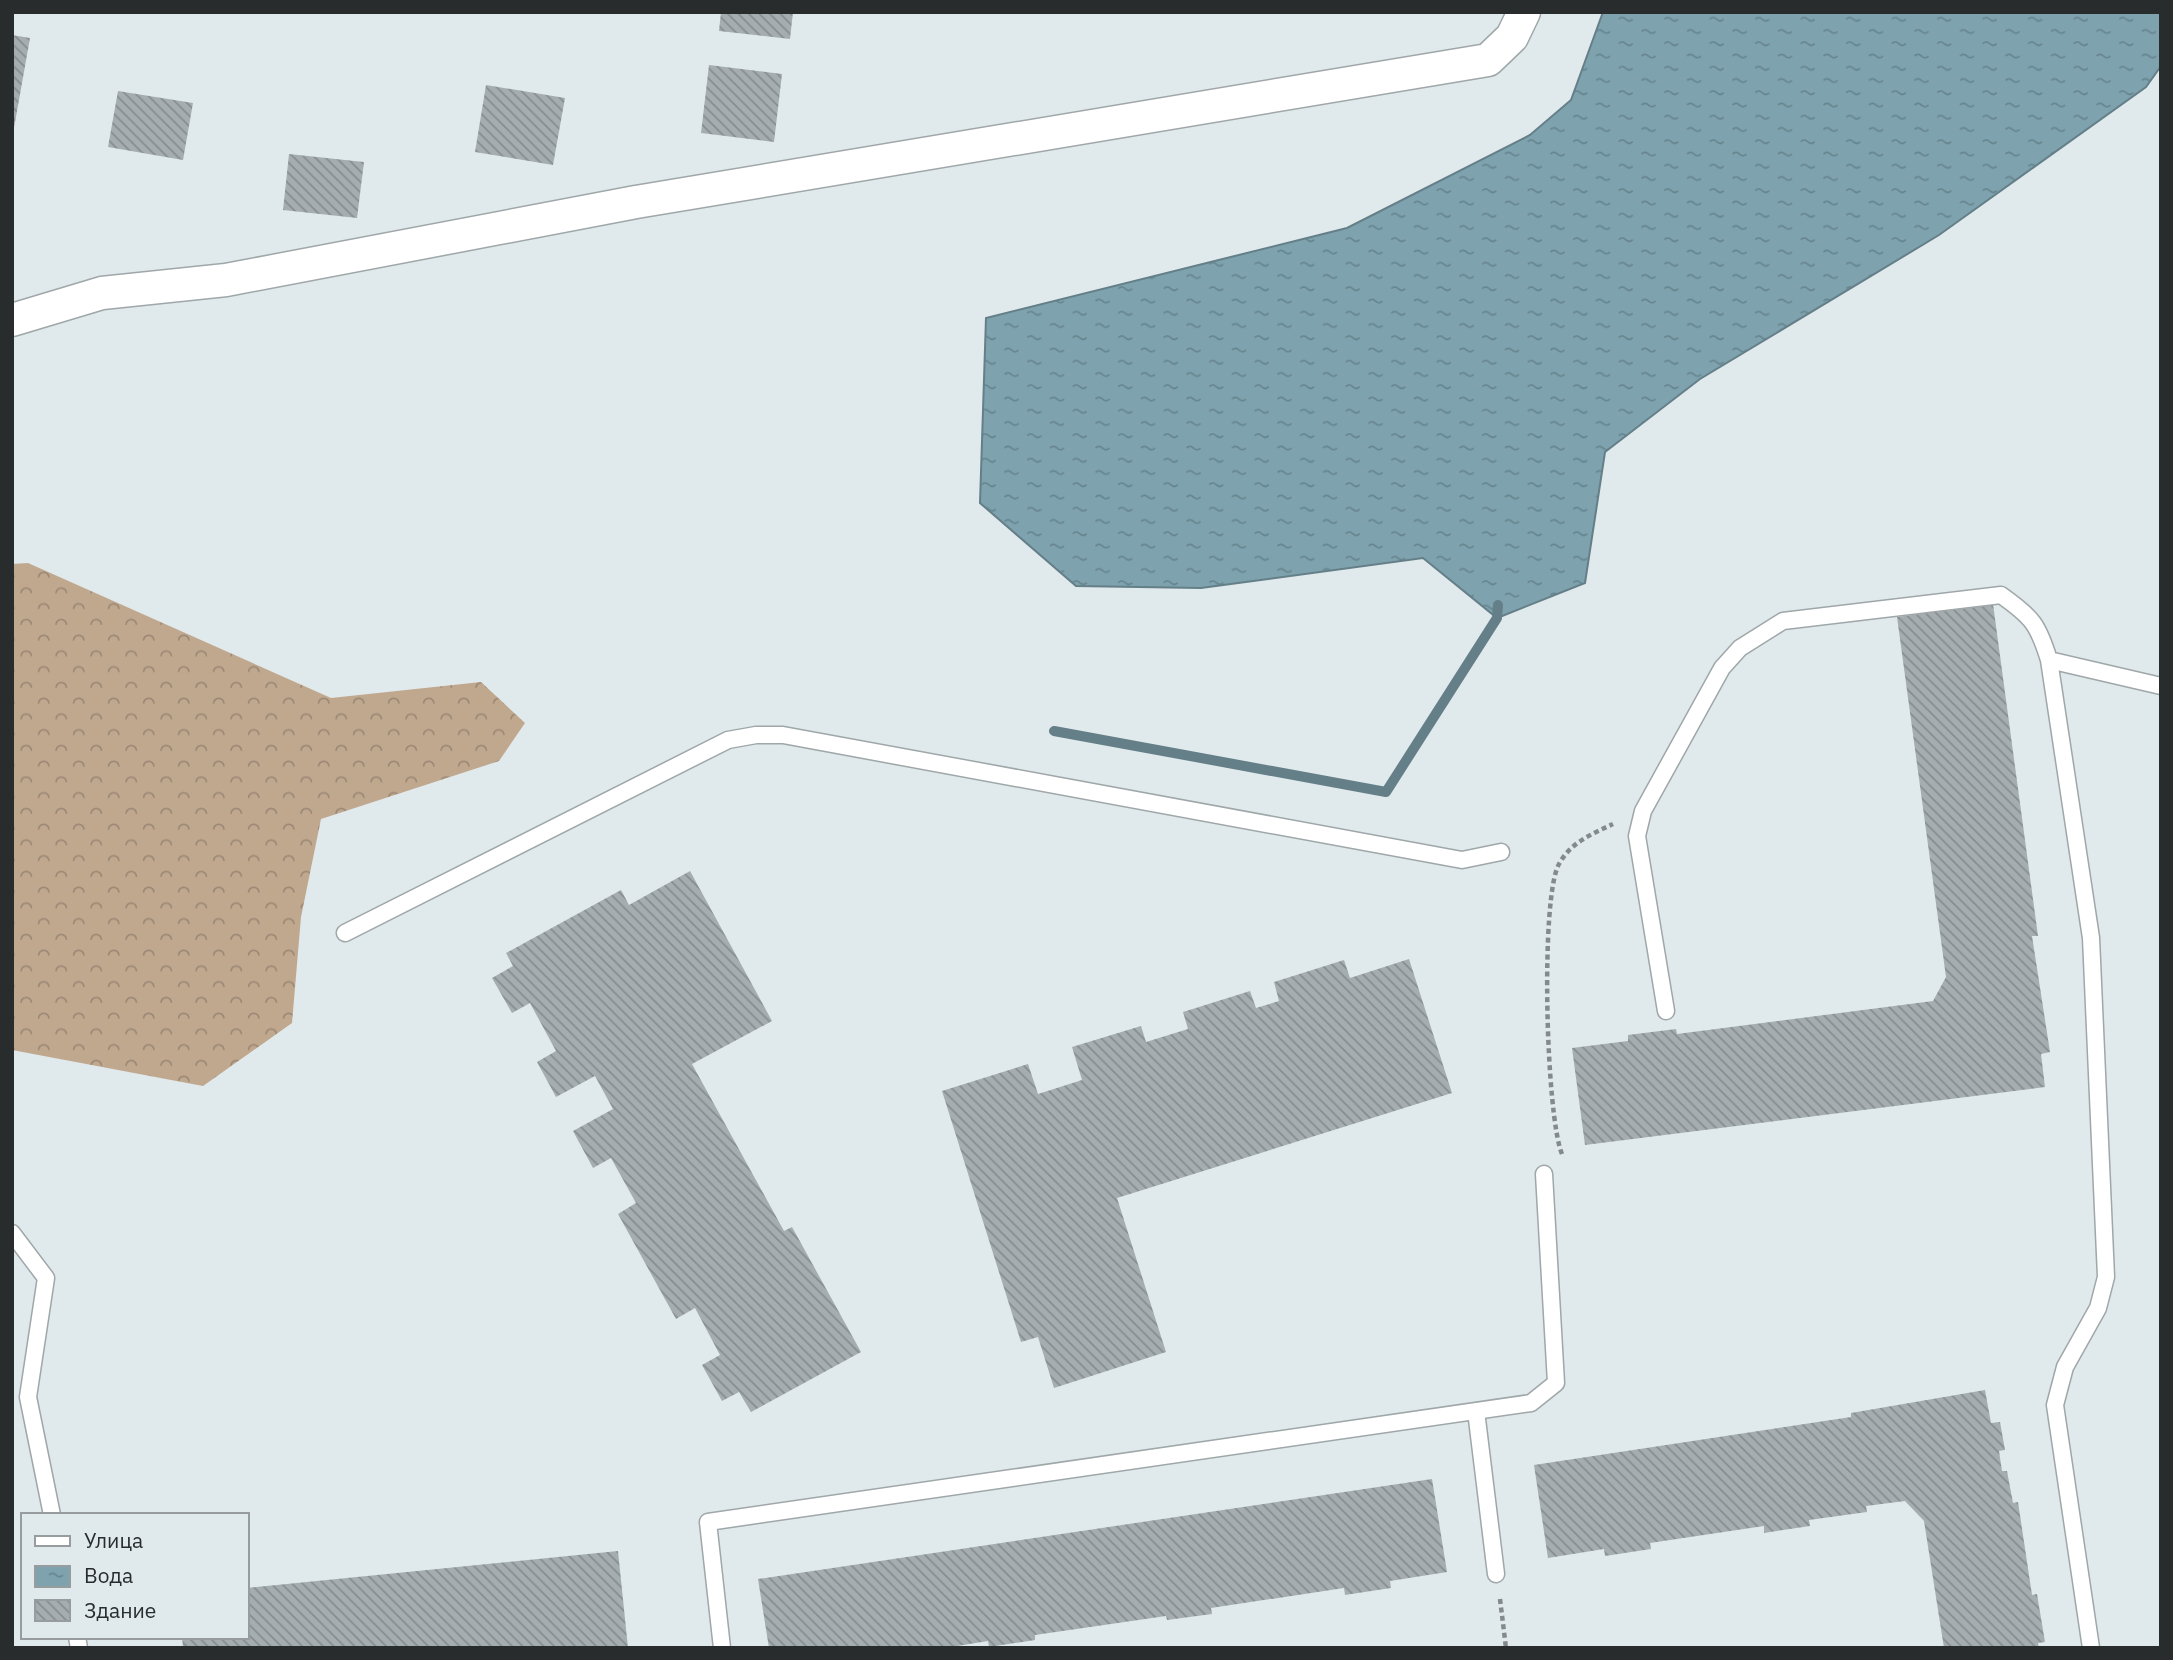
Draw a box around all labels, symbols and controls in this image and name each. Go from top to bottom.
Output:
legend [21,1513,248,1639]
text: Улица [84,1526,143,1554]
text: Вода [84,1561,133,1589]
text: Здание [84,1596,156,1624]

